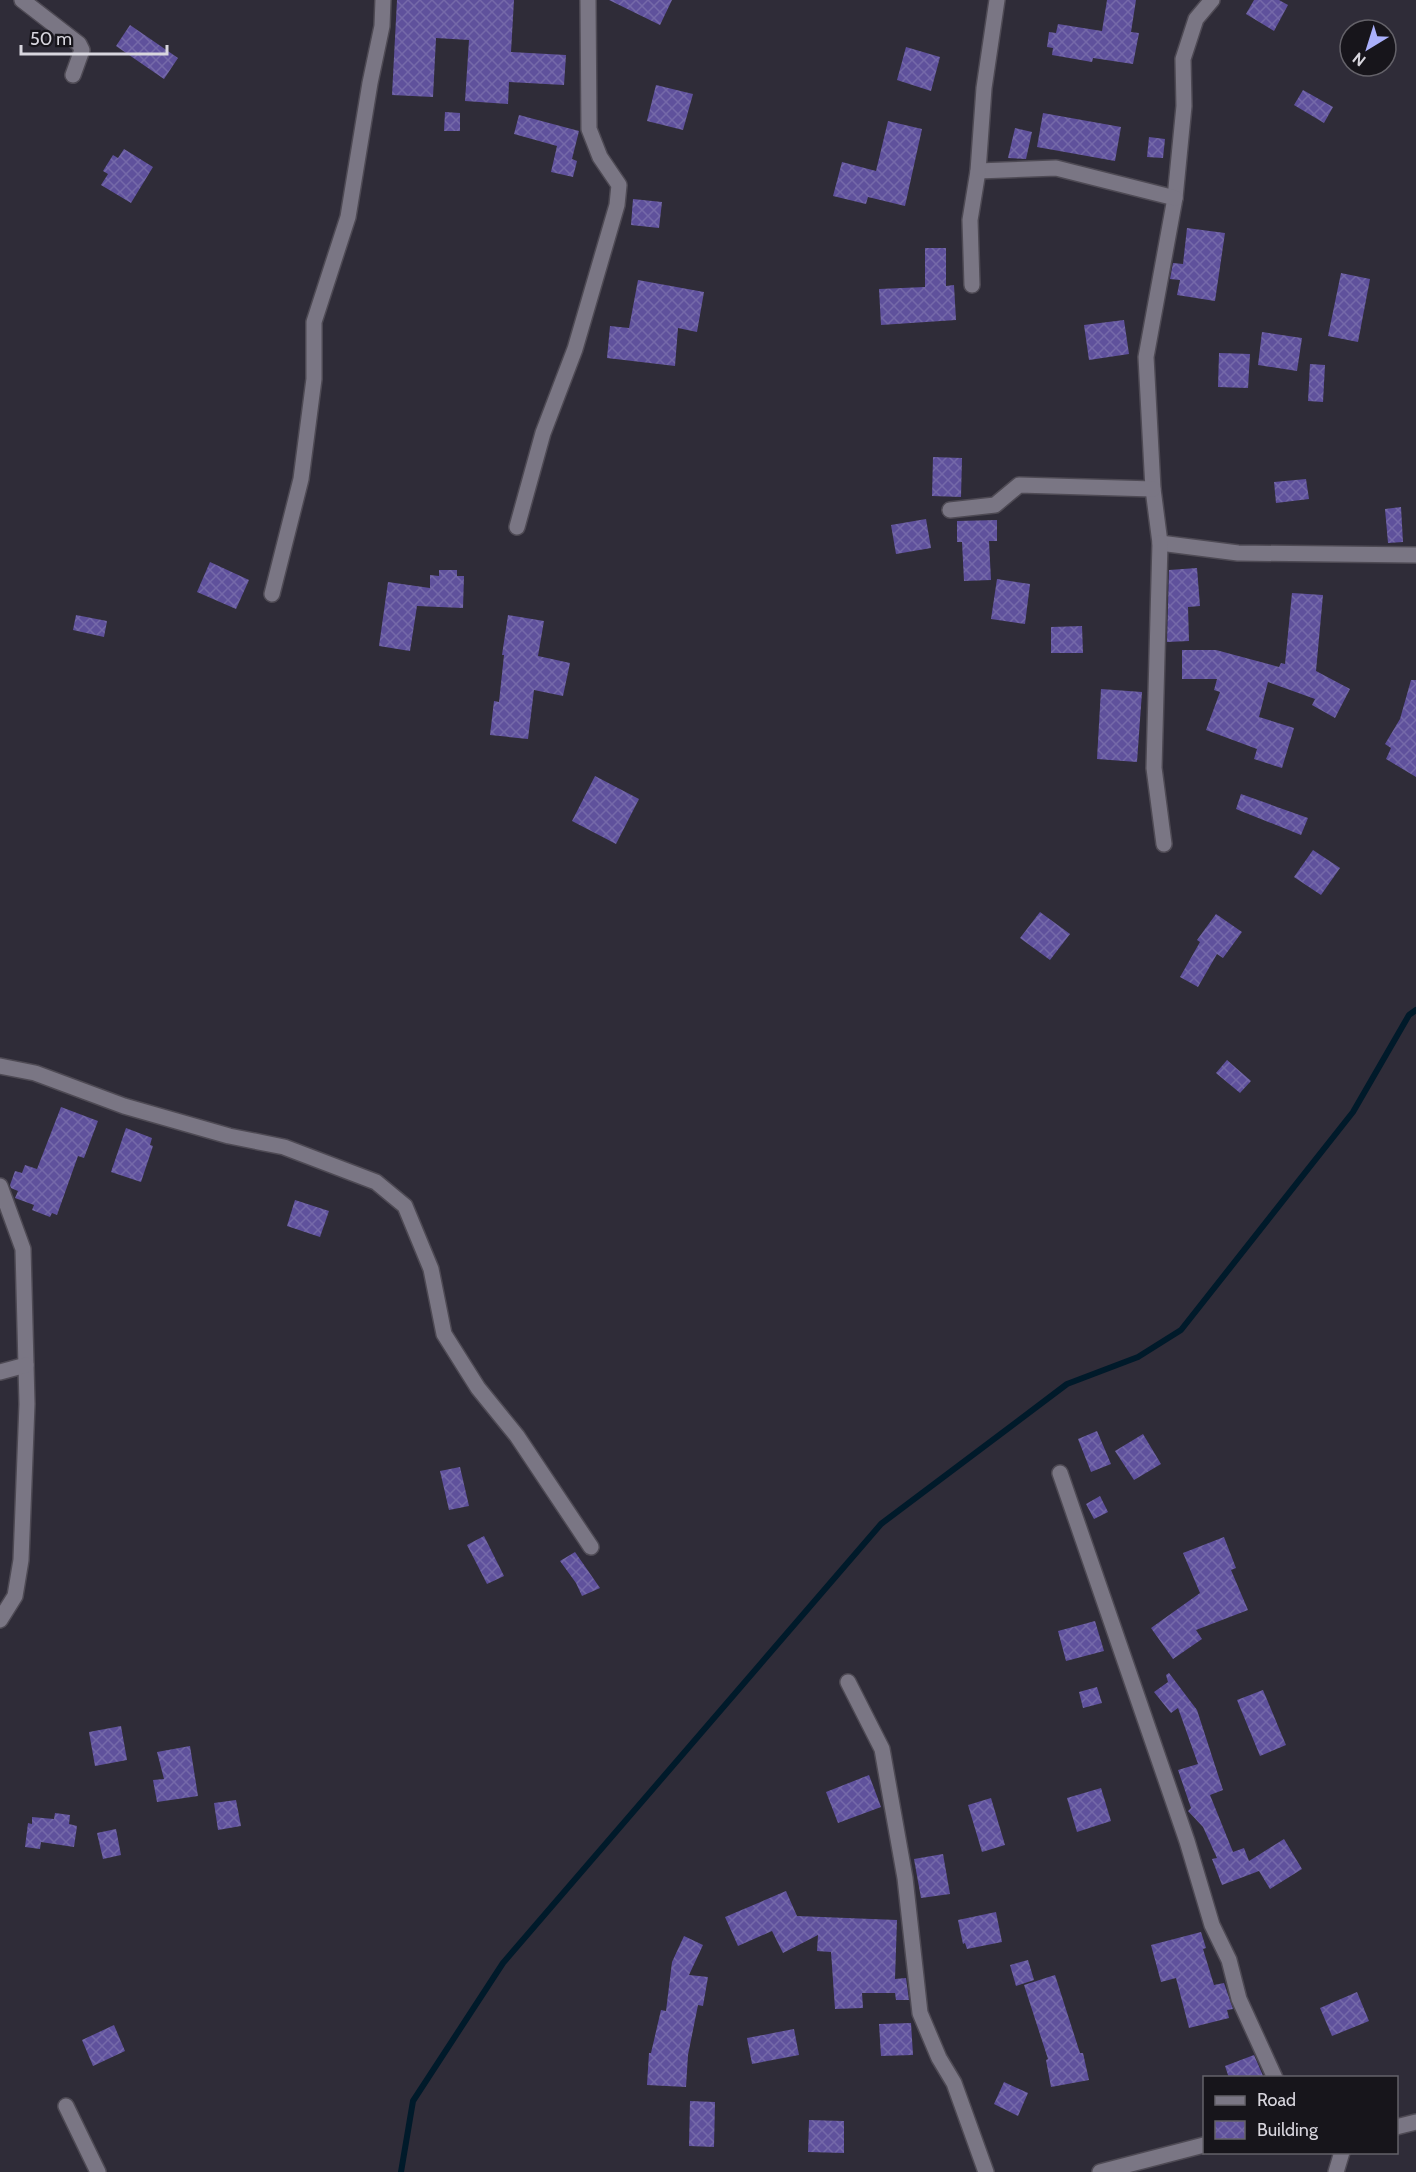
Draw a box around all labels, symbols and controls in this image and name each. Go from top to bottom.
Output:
scale bar [21,18,166,56]
north arrow [1338,18,1398,78]
text: 50 m [30,28,72,50]
text: N [1349,48,1369,70]
legend [1203,2076,1398,2154]
text: Road [1257,2089,1296,2111]
text: Building [1257,2119,1319,2141]

